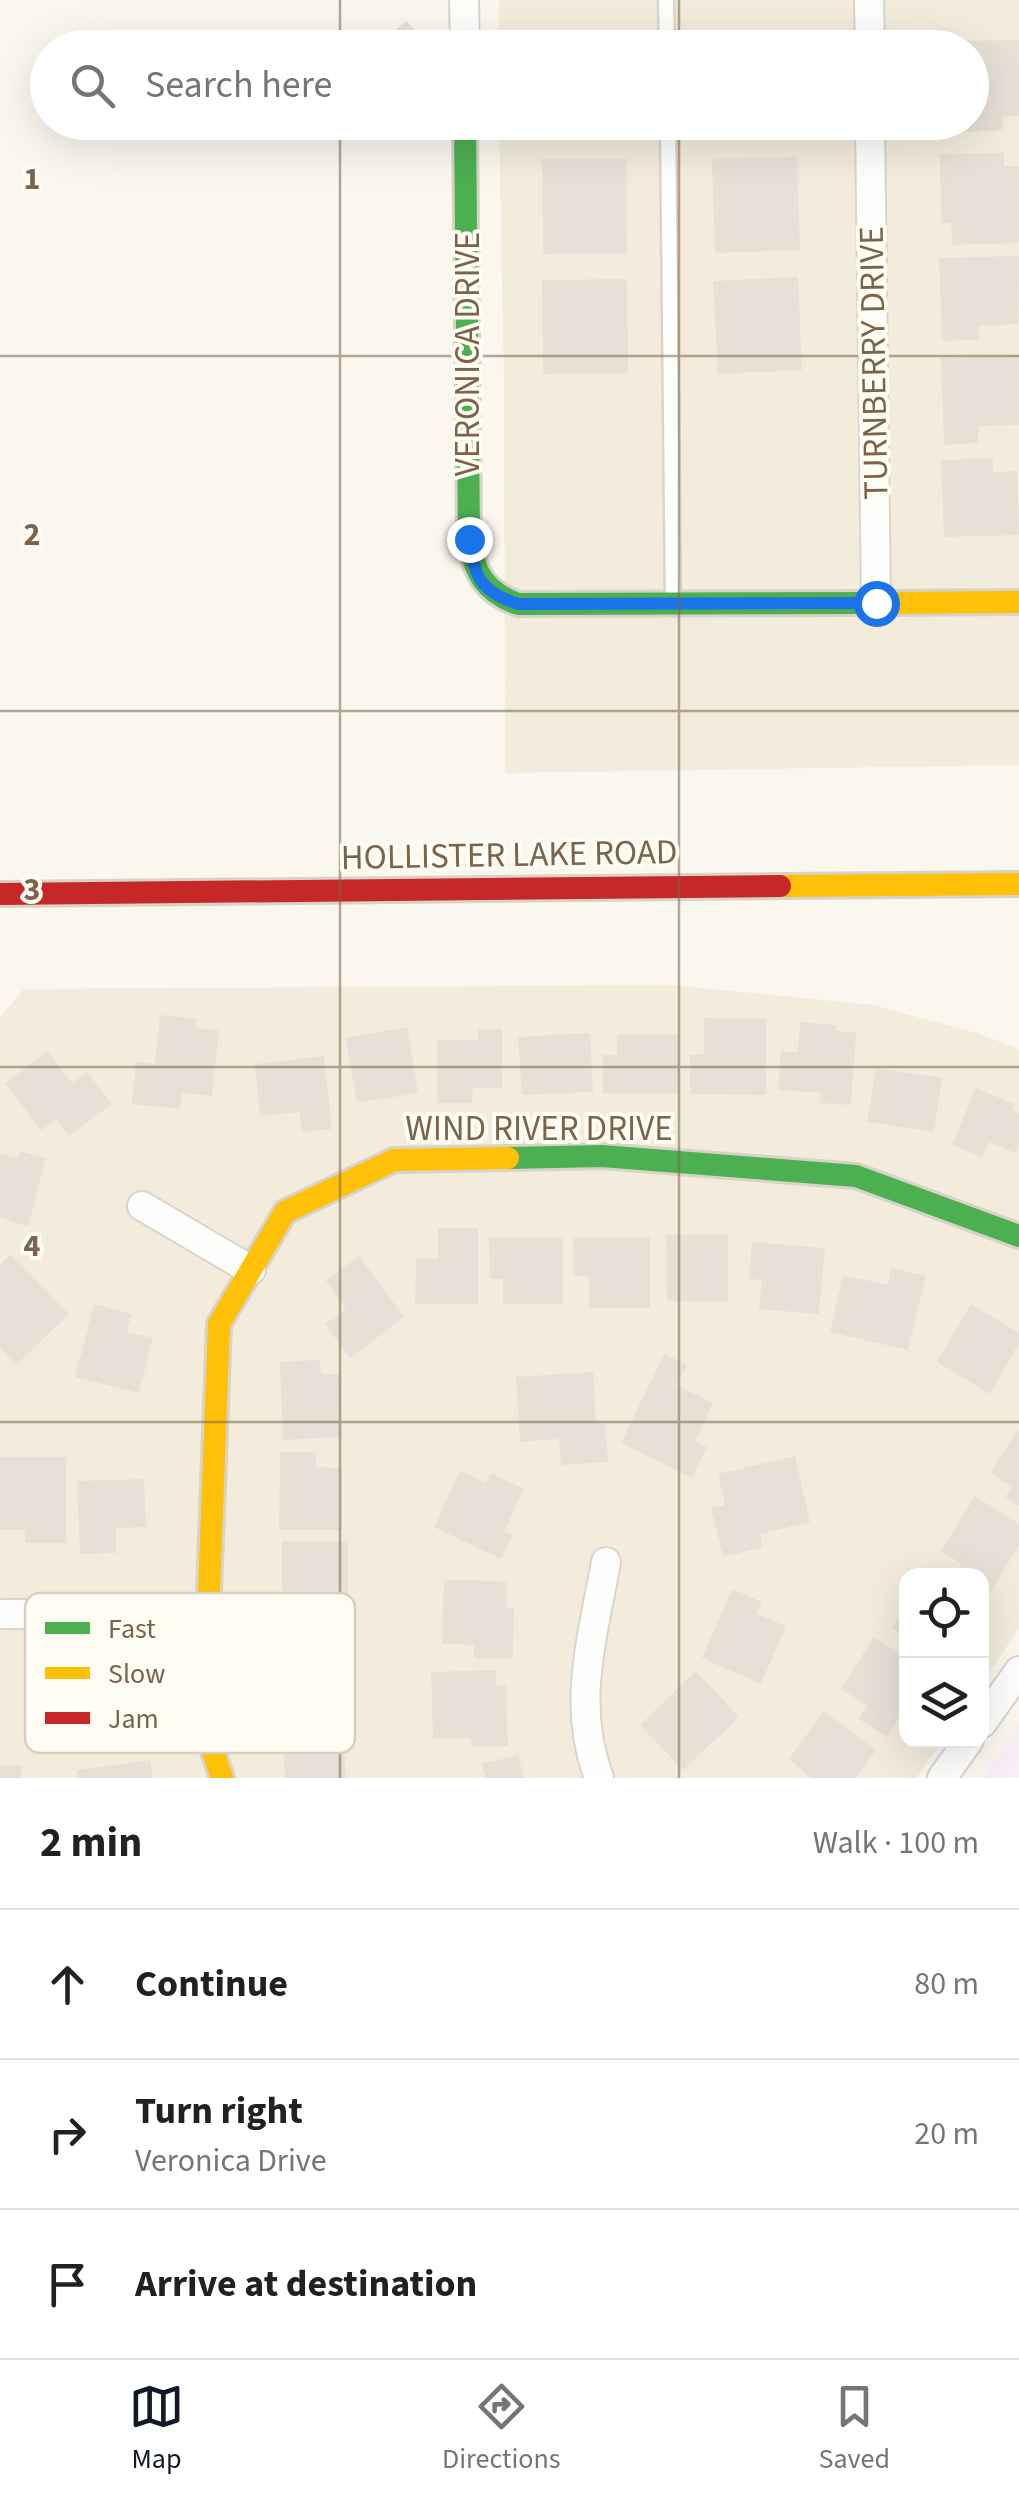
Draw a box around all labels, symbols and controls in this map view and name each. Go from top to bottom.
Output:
search box [30,30,989,140]
icon: search [65,58,120,113]
text: Search here [145,58,332,112]
text: 1 [24,156,40,202]
street label: TURNBERRY DRIVE [847,226,901,500]
street label: VERONICA DRIVE [443,232,493,476]
text: 2 [24,512,40,558]
route end [447,517,493,563]
route start [854,581,900,627]
street label: HOLLISTER LAKE ROAD [340,827,678,883]
text: 3 [24,867,40,913]
street label: WIND RIVER DRIVE [405,1104,673,1154]
text: 4 [24,1223,41,1269]
map controls [899,1568,989,1748]
button: locate [899,1568,989,1658]
legend [25,1593,355,1753]
text: Fast [108,1609,156,1649]
text: Slow [108,1654,165,1694]
button: layers [899,1658,989,1748]
text: Jam [108,1699,159,1739]
text: 2 min [40,1813,142,1873]
text: Walk · 100 m [813,1820,979,1866]
icon: ahead [40,1957,95,2012]
text: Continue [135,1957,288,2011]
text: 80 m [914,1961,979,2007]
text: Turn right [135,2084,303,2138]
icon: right [40,2107,95,2162]
text: 20 m [914,2111,979,2157]
text: Veronica Drive [135,2138,327,2184]
icon: arrive [40,2257,95,2312]
text: Arrive at destination [135,2257,477,2311]
tab: Map [129,2379,184,2479]
tab: Directions [442,2379,561,2479]
tab: Saved [819,2379,890,2479]

